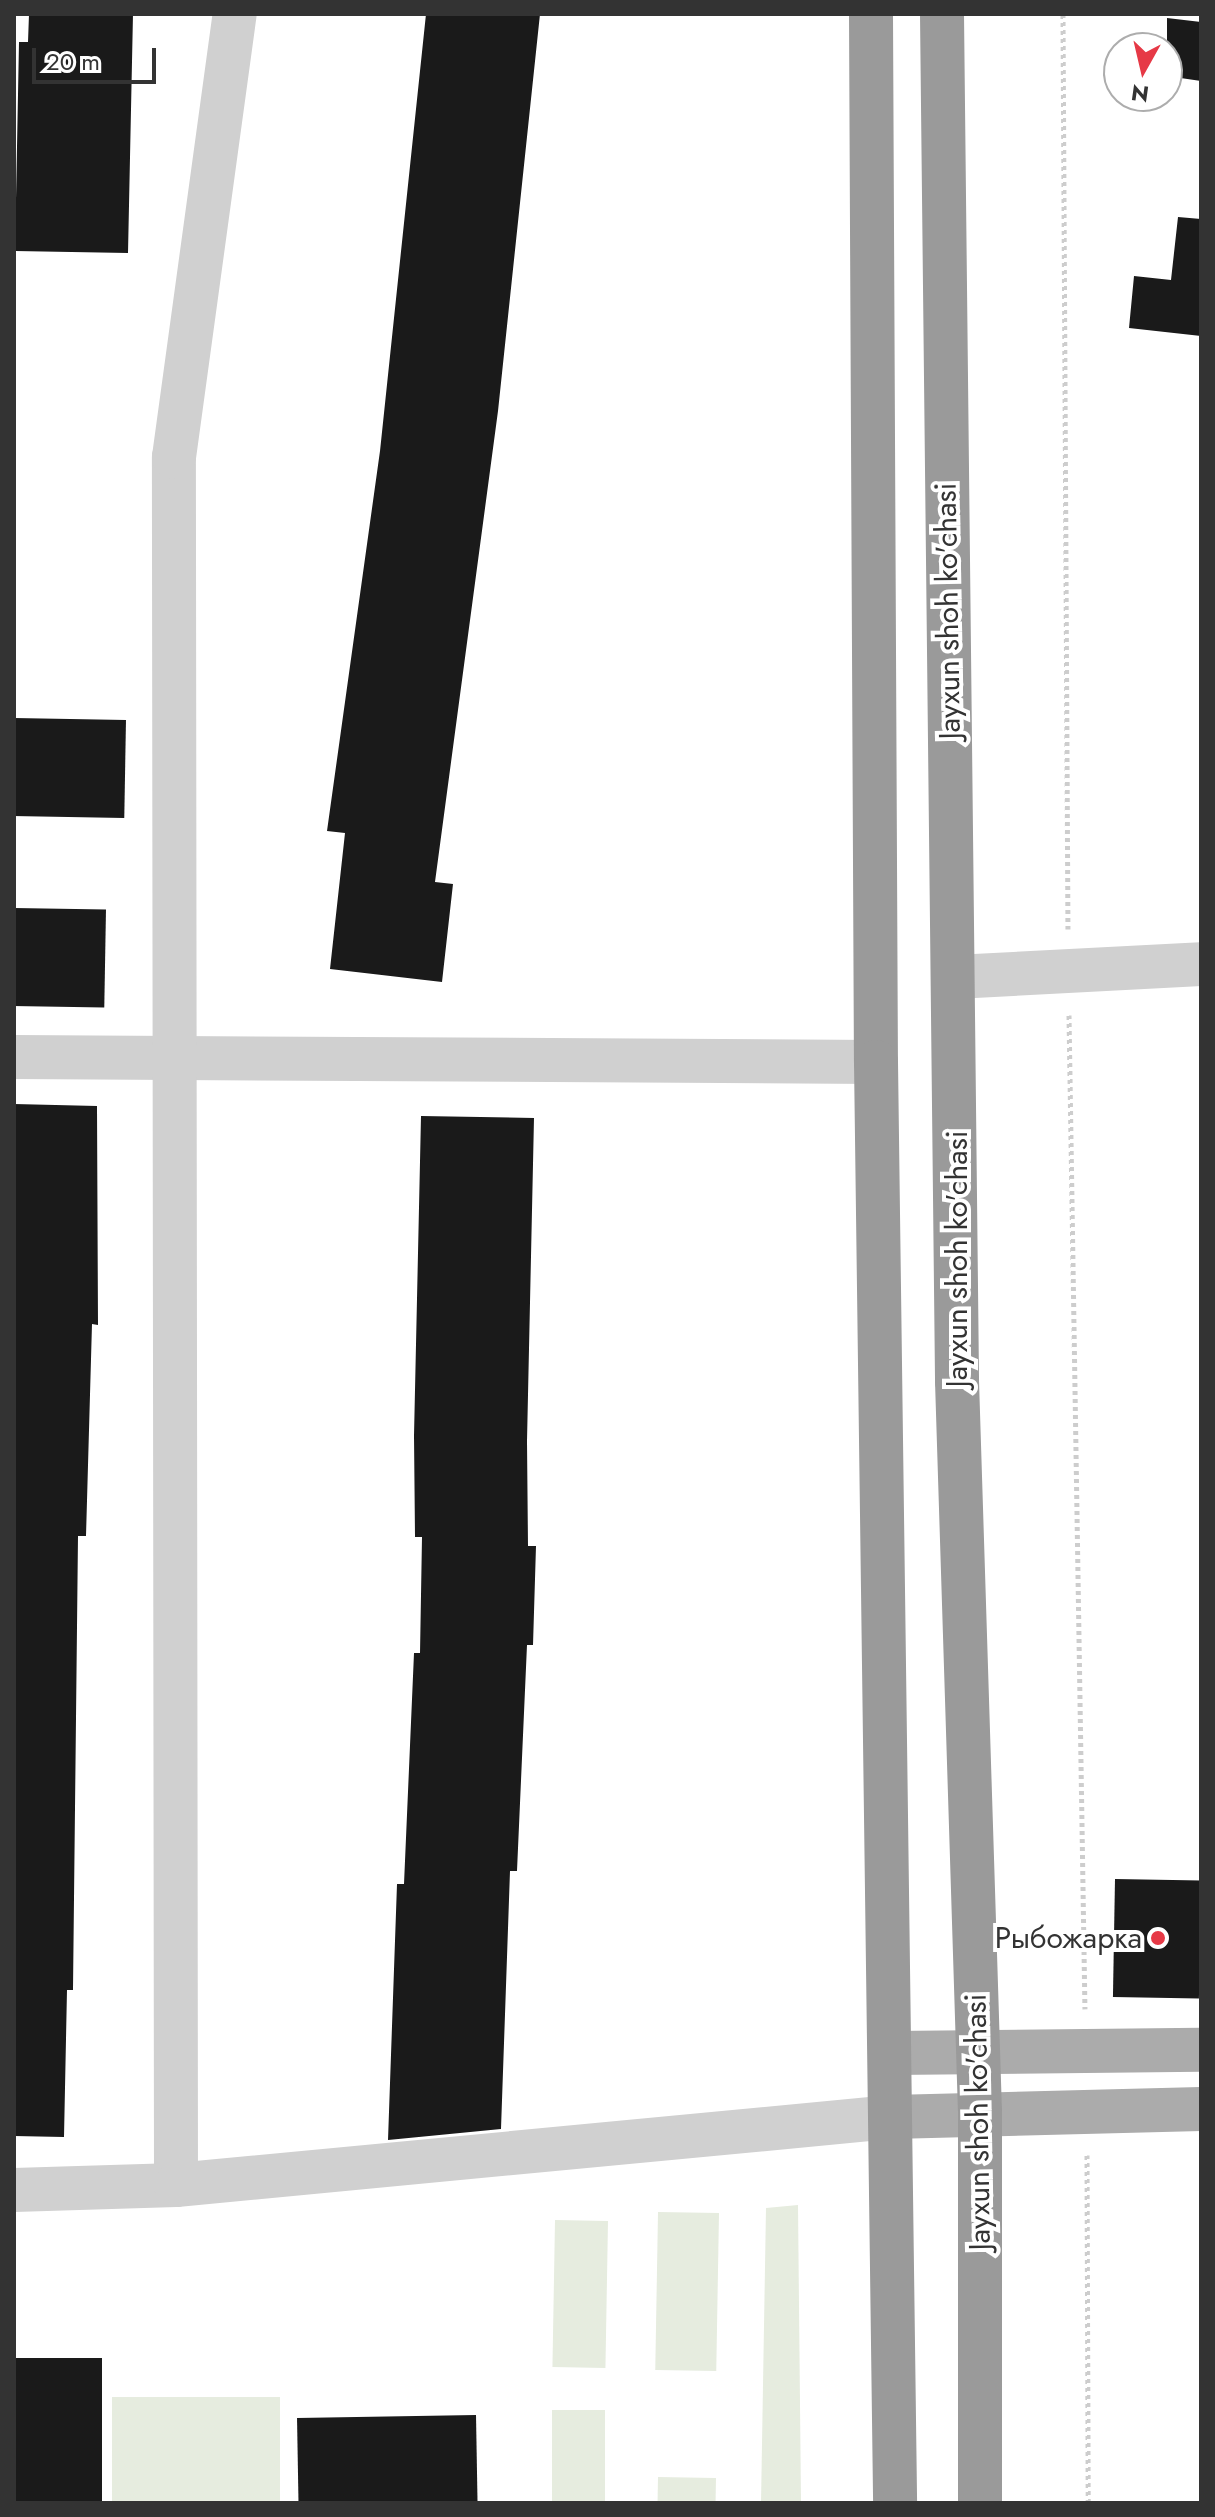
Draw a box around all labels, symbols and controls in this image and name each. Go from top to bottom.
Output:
scale bar [36,32,160,82]
north arrow [1103,32,1183,112]
text: 20 m [46,44,100,79]
text: N [1129,77,1151,111]
street label: Jayxun shoh ko'chasi [928,482,968,740]
street label: Jayxun shoh ko'chasi [939,1130,975,1388]
place label: Рыбожарка [995,1920,1142,1956]
marker: Рыбожарка [1149,1929,1167,1947]
street label: Jayxun shoh ko'chasi [958,1993,998,2251]

